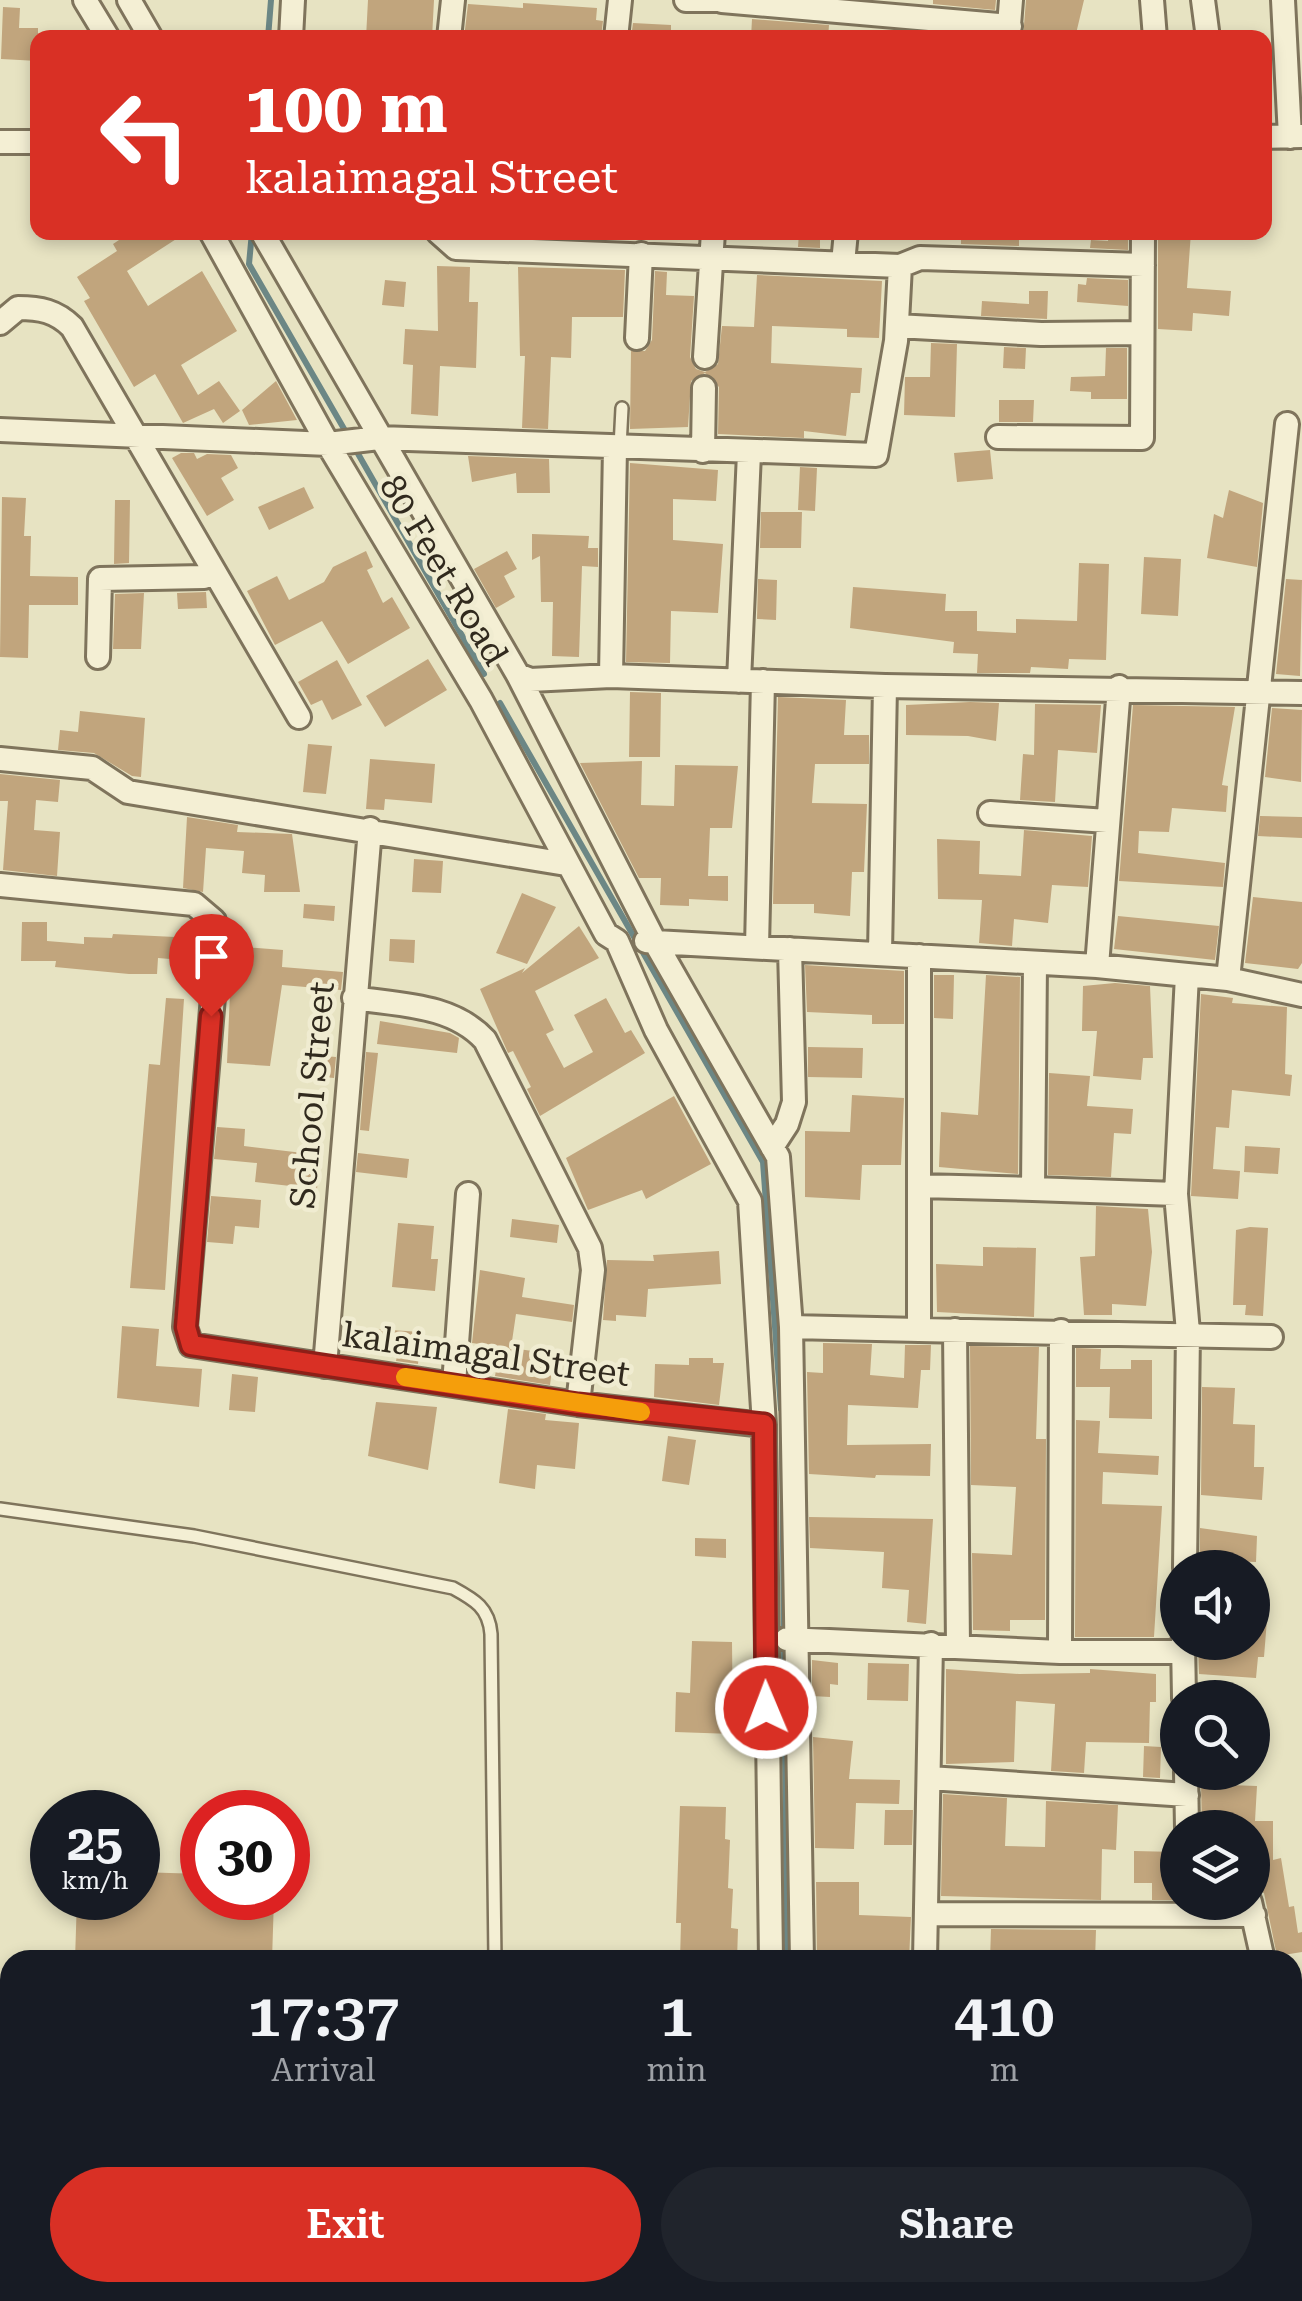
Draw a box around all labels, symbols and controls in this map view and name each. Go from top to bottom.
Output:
text: 100 m [245,67,448,149]
icon: left [80,70,210,200]
text: kalaimagal Street [245,151,618,204]
street label: 80 Feet Road [371,468,516,673]
pin [169,914,254,1017]
icon: arrive [184,929,239,984]
street label: School Street [282,980,343,1210]
street label: kalaimagal Street [339,1314,632,1395]
map controls [1160,1550,1270,1920]
button: sound [1160,1550,1270,1660]
position arrow [714,1656,818,1760]
button: search [1160,1680,1270,1790]
speed limit sign: 30 [180,1790,310,1920]
button: layers [1160,1810,1270,1920]
text: 25 [67,1814,123,1872]
text: km/h [62,1866,128,1895]
text: 17:37 [247,1980,399,2051]
text: 1 [660,1980,693,2051]
text: 410 [954,1980,1055,2051]
text: Arrival [271,2051,375,2089]
text: min [647,2051,707,2089]
text: m [990,2051,1019,2089]
button: Exit [50,2167,641,2282]
button: Share [661,2167,1252,2282]

